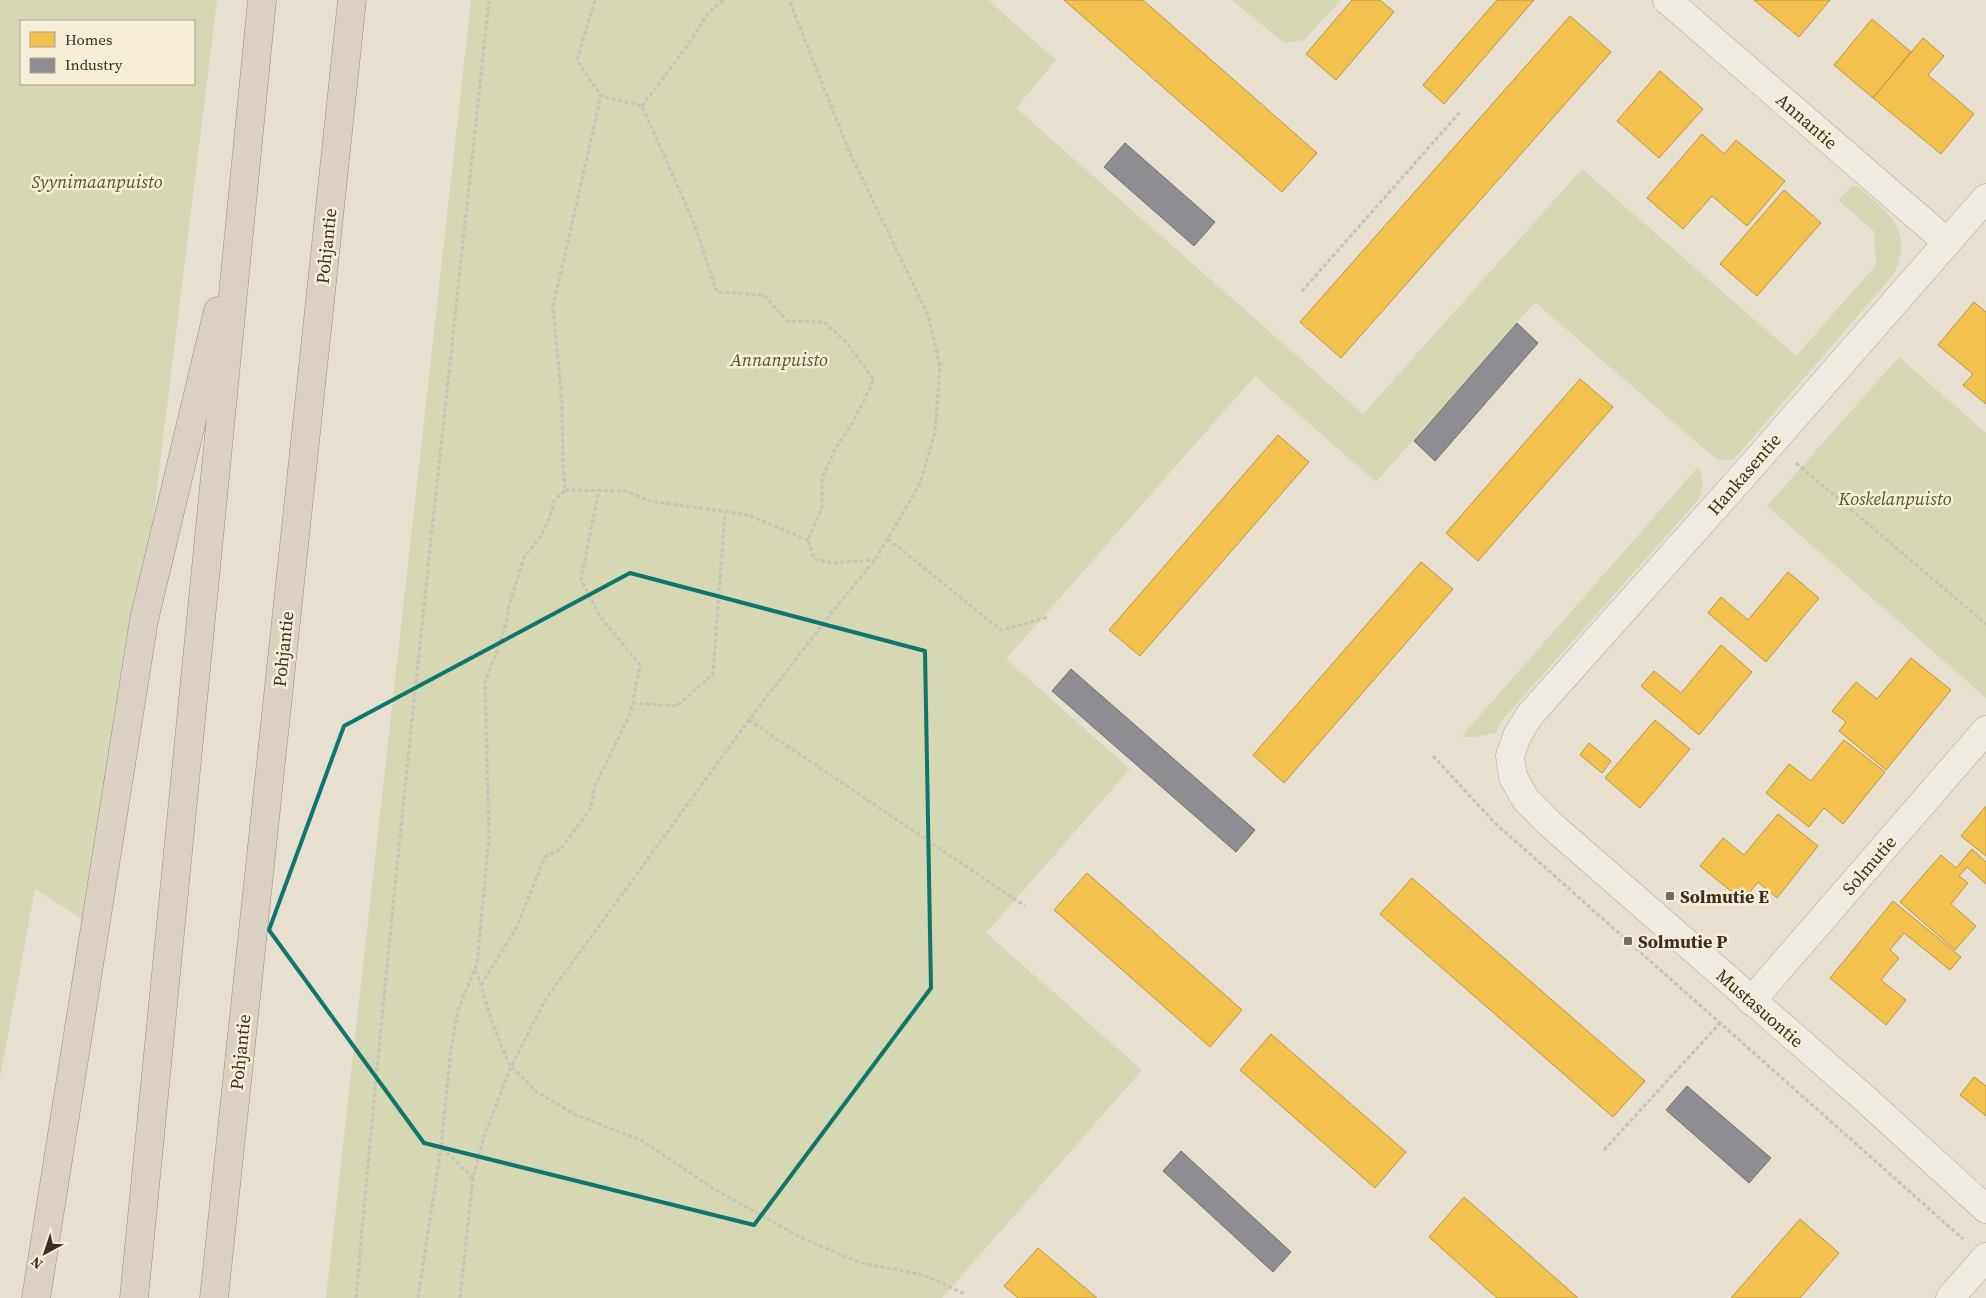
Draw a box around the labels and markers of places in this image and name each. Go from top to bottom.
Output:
place label: Solmutie E [1680,884,1769,909]
marker: Solmutie E [1664,890,1676,902]
place label: Solmutie P [1638,929,1727,954]
marker: Solmutie P [1622,935,1634,947]

